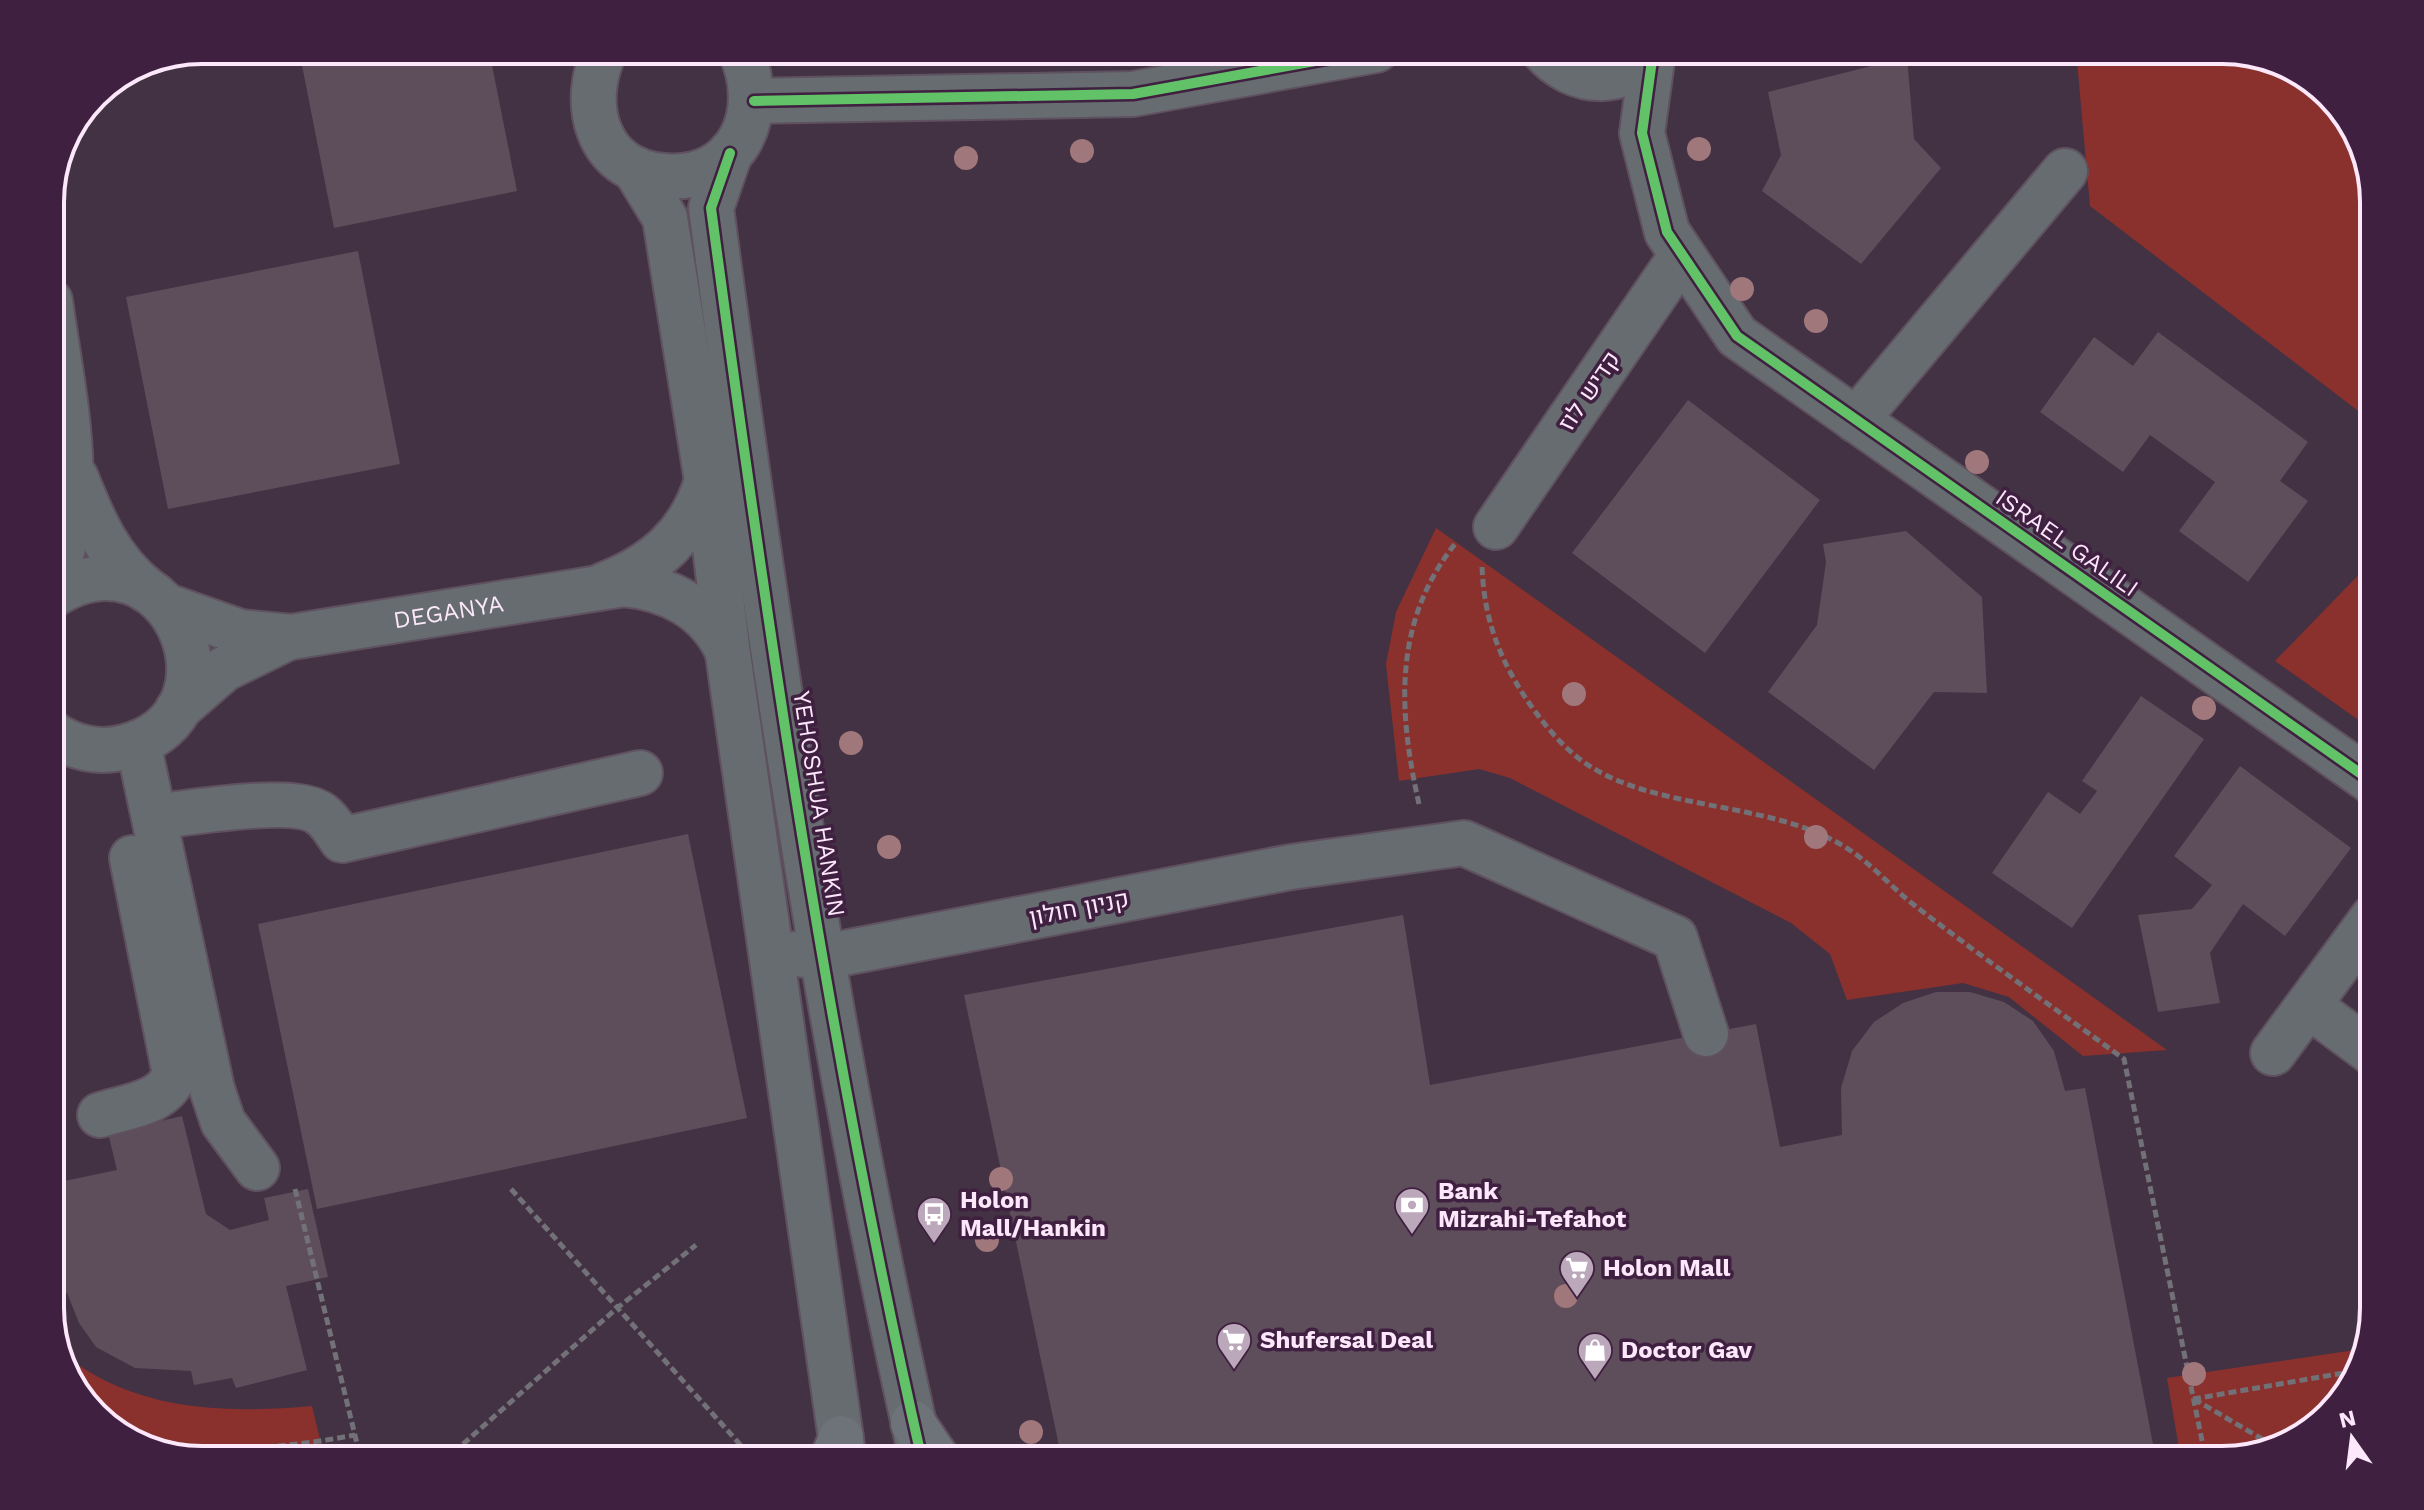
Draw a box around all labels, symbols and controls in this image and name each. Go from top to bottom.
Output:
street label: קדיש לוז [1552,346,1626,436]
street label: ISRAEL GALILI [1990,483,2144,603]
street label: DEGANYA [391,589,506,634]
street label: YEHOSHUA HANKIN [787,689,851,919]
street label: קניון חולון [1027,885,1131,931]
place label: Bank Mizrahi-Tefahot [1438,1177,1627,1233]
place label: Holon Mall/Hankin [960,1186,1106,1242]
bank icon: Bank Mizrahi-Tefahot [1393,1186,1431,1236]
bus stop icon: Holon Mall/Hankin [915,1195,953,1245]
supermarket icon: Holon Mall [1558,1249,1596,1299]
place label: Holon Mall [1603,1254,1731,1282]
supermarket icon: Shufersal Deal [1215,1321,1253,1371]
place label: Shufersal Deal [1260,1326,1433,1354]
shop icon: Doctor Gav [1576,1331,1614,1381]
place label: Doctor Gav [1621,1336,1753,1364]
north arrow [2312,1398,2392,1478]
text: N [2336,1405,2358,1433]

